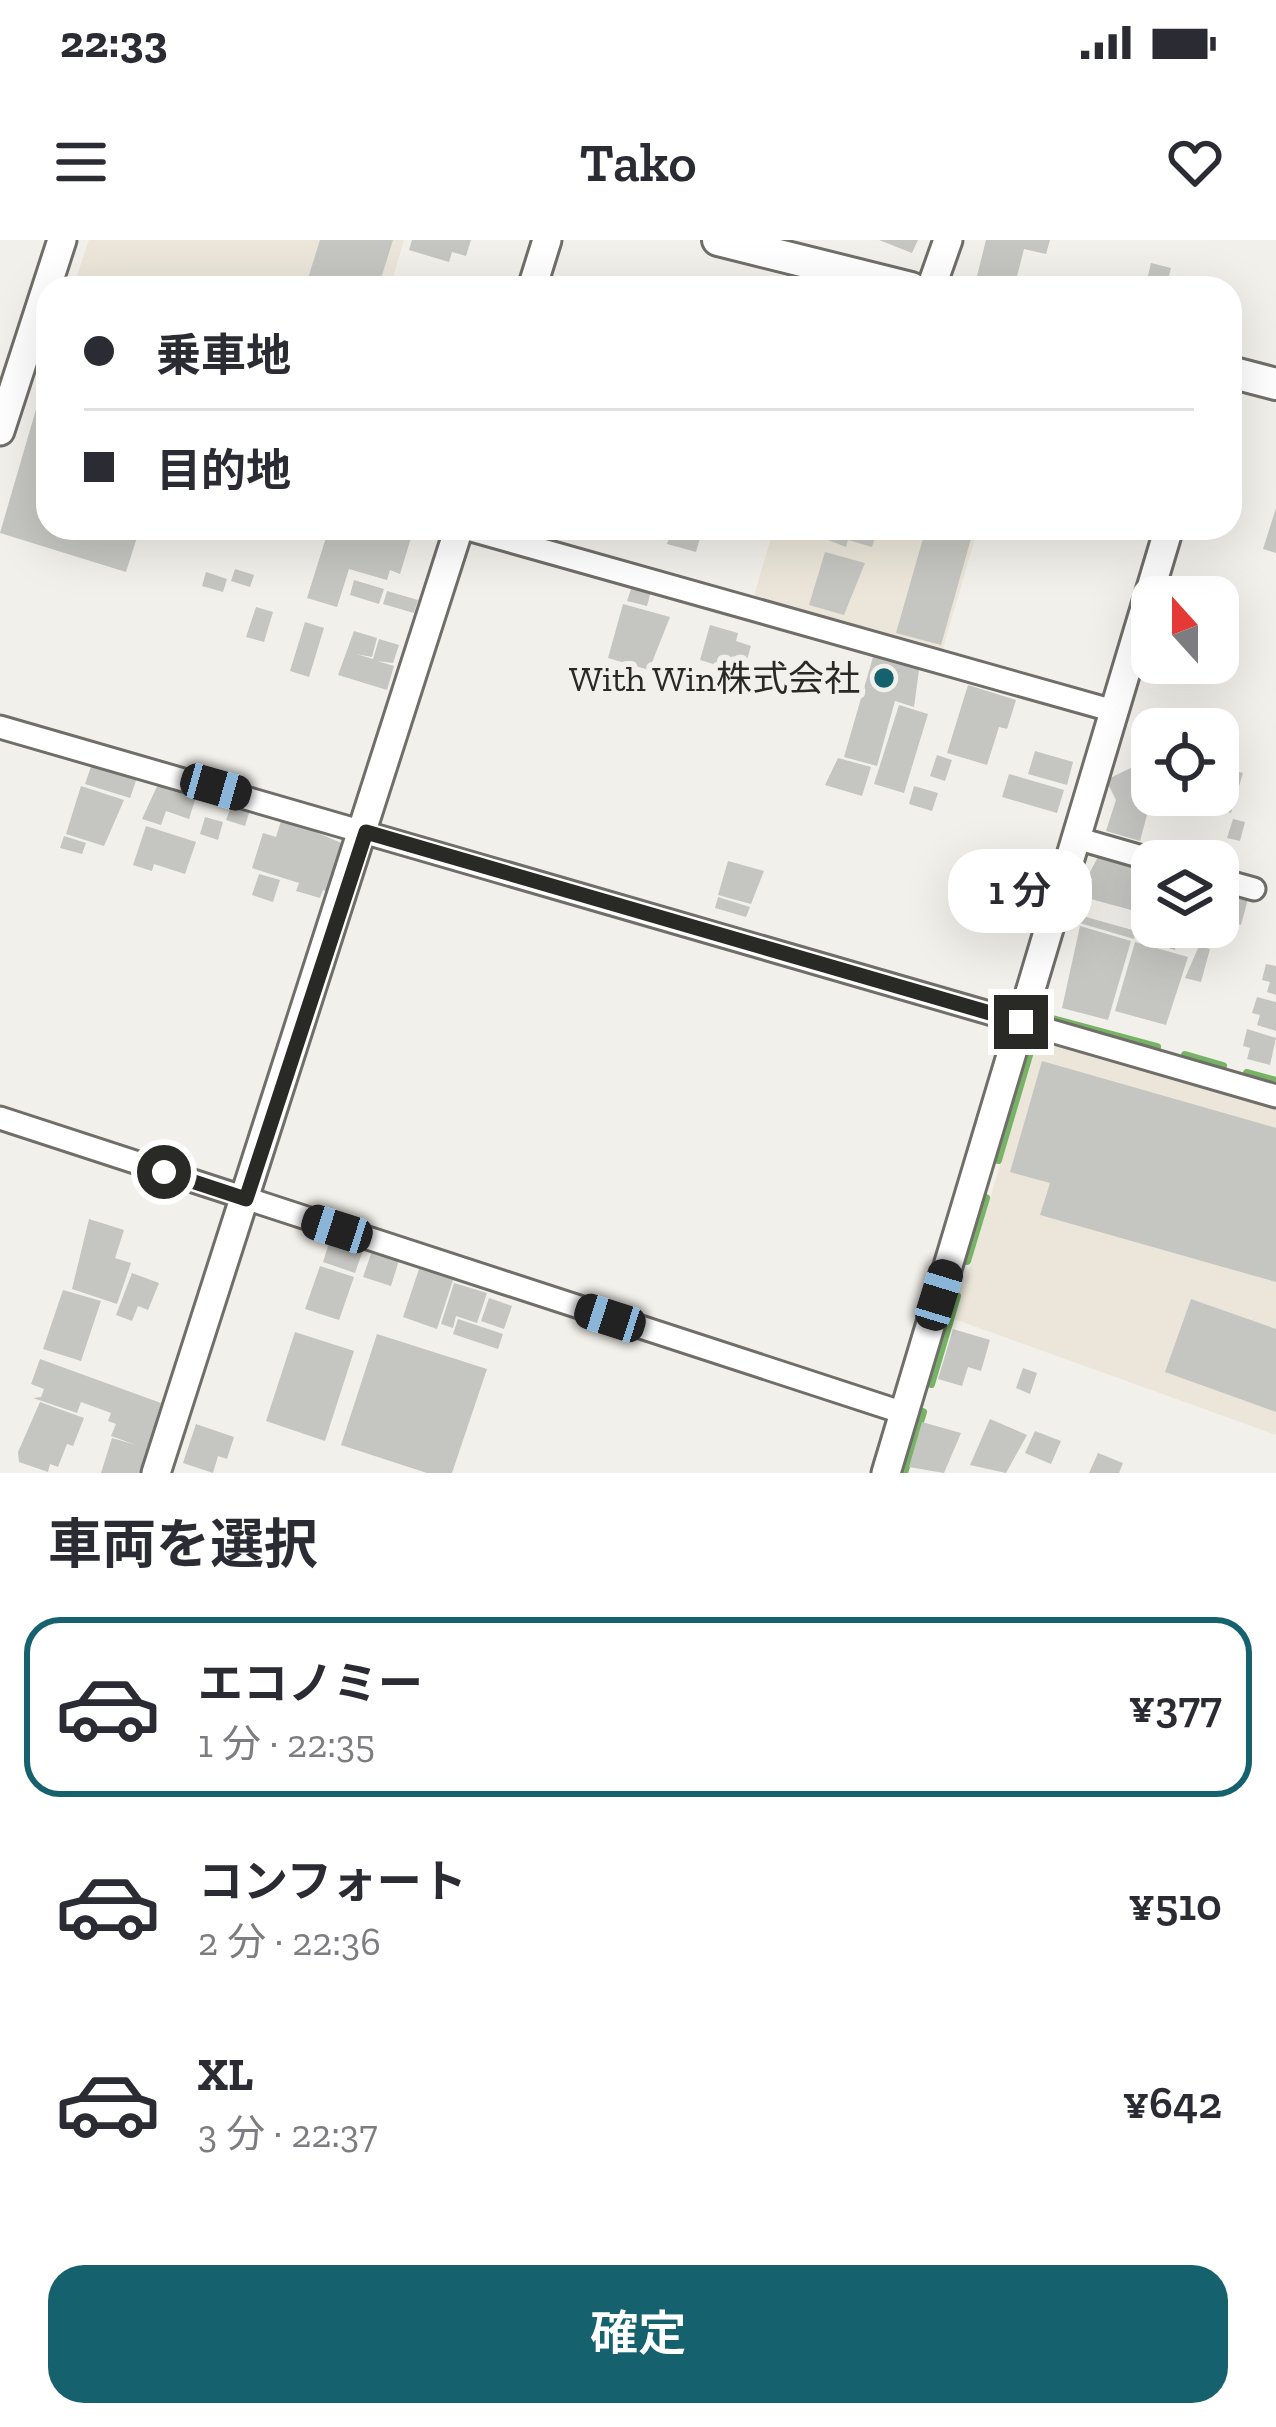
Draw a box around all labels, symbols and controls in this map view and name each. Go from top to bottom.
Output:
text: 22:33 [60,15,167,69]
icon: menu [48,129,114,195]
icon: heart [1162,129,1228,195]
text: Tako [579,130,697,195]
text: 乗車地 [156,329,291,383]
text: 目的地 [156,444,291,498]
north arrow [1131,576,1239,684]
map controls [1131,576,1239,948]
place label: With Win株式会社 [569,657,860,700]
marker: With Win株式会社 [871,665,897,691]
button: locate [1131,708,1239,816]
car [176,760,256,814]
button: layers [1131,840,1239,948]
callout: 1 分 [949,848,1093,932]
text: 1 分 [989,867,1051,914]
route end [994,995,1048,1049]
route start [137,1145,191,1199]
car [297,1201,377,1257]
car [911,1255,967,1335]
car [570,1290,650,1346]
text: 車両を選択 [48,1512,318,1577]
icon: car [54,1653,162,1761]
text: エコノミー [198,1657,423,1711]
text: ¥377 [1128,1680,1222,1734]
text: 1 分 · 22:35 [198,1720,375,1767]
icon: car [54,1851,162,1959]
text: コンフォート [198,1855,467,1909]
text: ¥510 [1128,1878,1222,1932]
text: 2 分 · 22:36 [198,1918,381,1965]
text: XL [198,2048,253,2102]
icon: car [54,2049,162,2157]
text: ¥642 [1122,2076,1222,2130]
text: 3 分 · 22:37 [198,2110,378,2157]
button: 確定 [48,2265,1228,2403]

